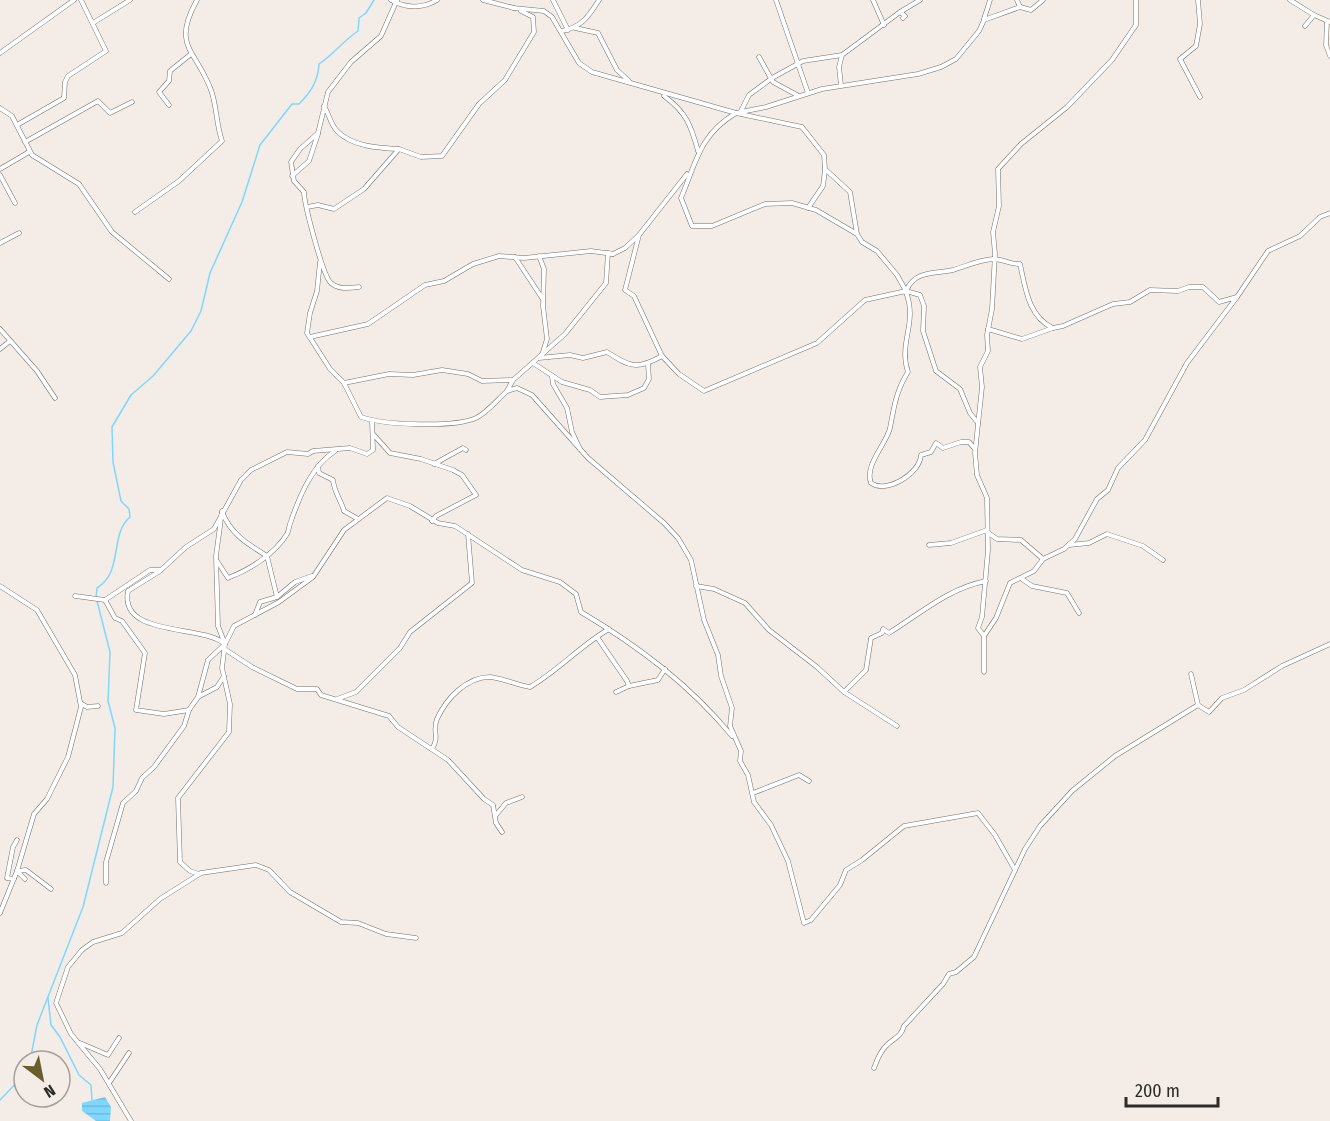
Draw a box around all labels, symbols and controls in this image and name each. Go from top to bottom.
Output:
north arrow [12,1049,72,1109]
scale bar [1126,1070,1218,1108]
text: 200 m [1135,1080,1180,1102]
text: N [41,1081,59,1102]

